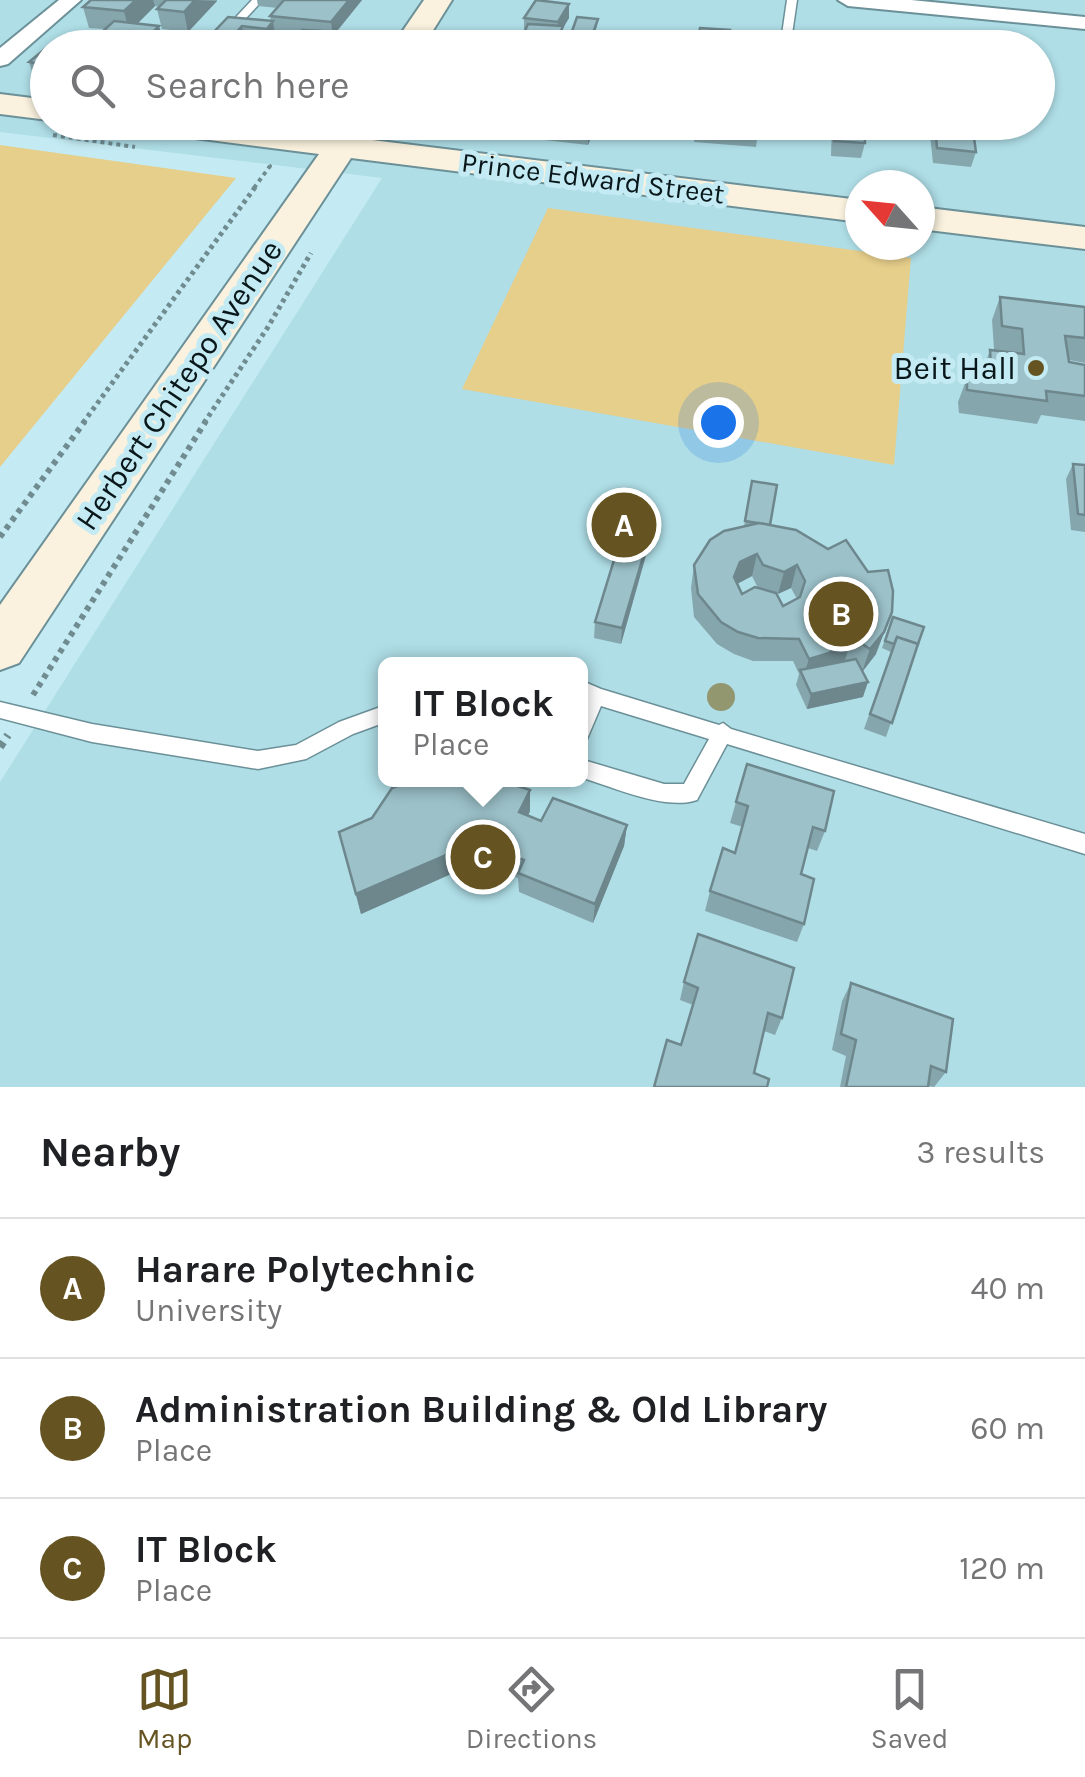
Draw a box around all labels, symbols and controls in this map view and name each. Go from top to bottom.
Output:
search box [30,30,1055,140]
icon: search [65,58,120,113]
text: Search here [145,63,349,108]
street label: Prince Edward Street [460,146,726,210]
north arrow [845,170,935,260]
street label: Herbert Chitepo Avenue [68,233,290,537]
place label: Beit Hall [894,350,1016,387]
marker: Beit Hall [1025,357,1047,379]
your location [693,397,744,448]
pin: A [592,488,656,562]
pin: B [808,576,874,652]
popup [378,657,588,787]
text: IT Block [412,681,554,726]
text: Place [412,726,489,763]
pin: C [450,820,516,894]
text: Nearby [40,1127,180,1177]
text: 3 results [917,1134,1045,1171]
text: Harare Polytechnic [135,1247,475,1292]
text: A [62,1270,83,1307]
text: 40 m [971,1270,1045,1307]
text: University [135,1292,282,1329]
text: Administration Building & Old Library [135,1387,827,1432]
text: B [62,1410,83,1447]
text: 60 m [970,1410,1045,1447]
text: Place [135,1432,212,1469]
text: IT Block [135,1527,277,1572]
text: C [62,1550,83,1587]
text: 120 m [959,1550,1045,1587]
text: Place [135,1572,212,1609]
tab: Map [137,1662,192,1755]
tab: Directions [466,1662,597,1755]
tab: Saved [871,1662,948,1755]

